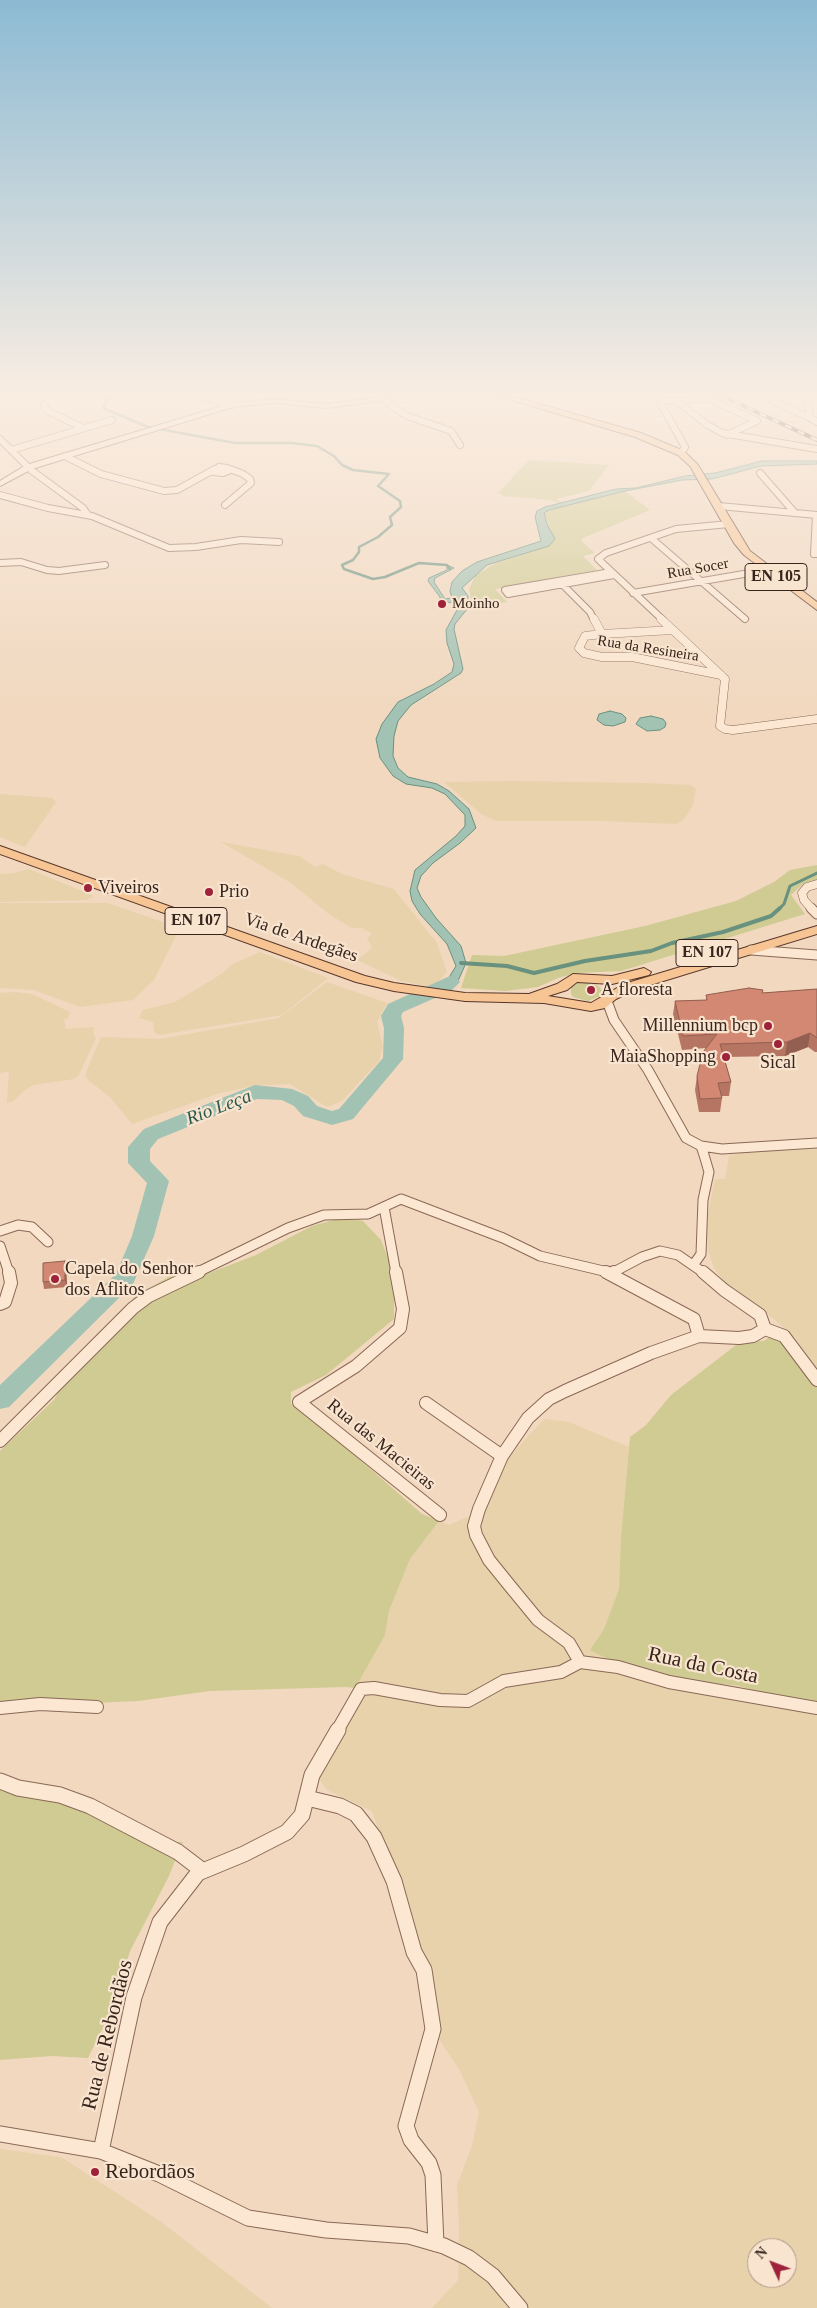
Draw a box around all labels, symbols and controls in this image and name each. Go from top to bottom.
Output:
street label: Rua Socer [666,555,730,583]
road number: EN 105 [745,564,807,590]
place label: Moinho [452,595,500,613]
marker: Moinho [436,598,448,610]
street label: Rua da Resineira [596,632,700,666]
place label: Viveiros [98,877,159,899]
place label: Prio [219,881,249,903]
marker: Viveiros [82,882,94,894]
marker: Prio [203,886,215,898]
road number: EN 107 [165,908,227,934]
street label: Via de Ardegães [241,908,361,968]
road number: EN 107 [676,940,738,966]
place label: A floresta [601,979,672,1001]
marker: A floresta [585,984,597,996]
place label: Millennium bcp [643,1015,758,1037]
marker: Millennium bcp [762,1020,774,1032]
marker: Sical [772,1038,784,1050]
place label: MaiaShopping [610,1046,716,1068]
marker: MaiaShopping [720,1051,732,1063]
place label: Sical [760,1052,796,1074]
water label: Rio Leça [183,1085,255,1131]
place label: Capela do Senhor dos Aflitos [65,1258,193,1300]
marker: Capela do Senhor dos Aflitos [49,1273,61,1285]
street label: Rua das Macieiras [323,1395,439,1495]
street label: Rua da Costa [646,1642,760,1690]
street label: Rua de Rebordãos [77,1957,139,2113]
place label: Rebordãos [105,2159,195,2185]
marker: Rebordãos [89,2166,101,2178]
north arrow [747,2238,797,2288]
text: N [752,2244,770,2262]

